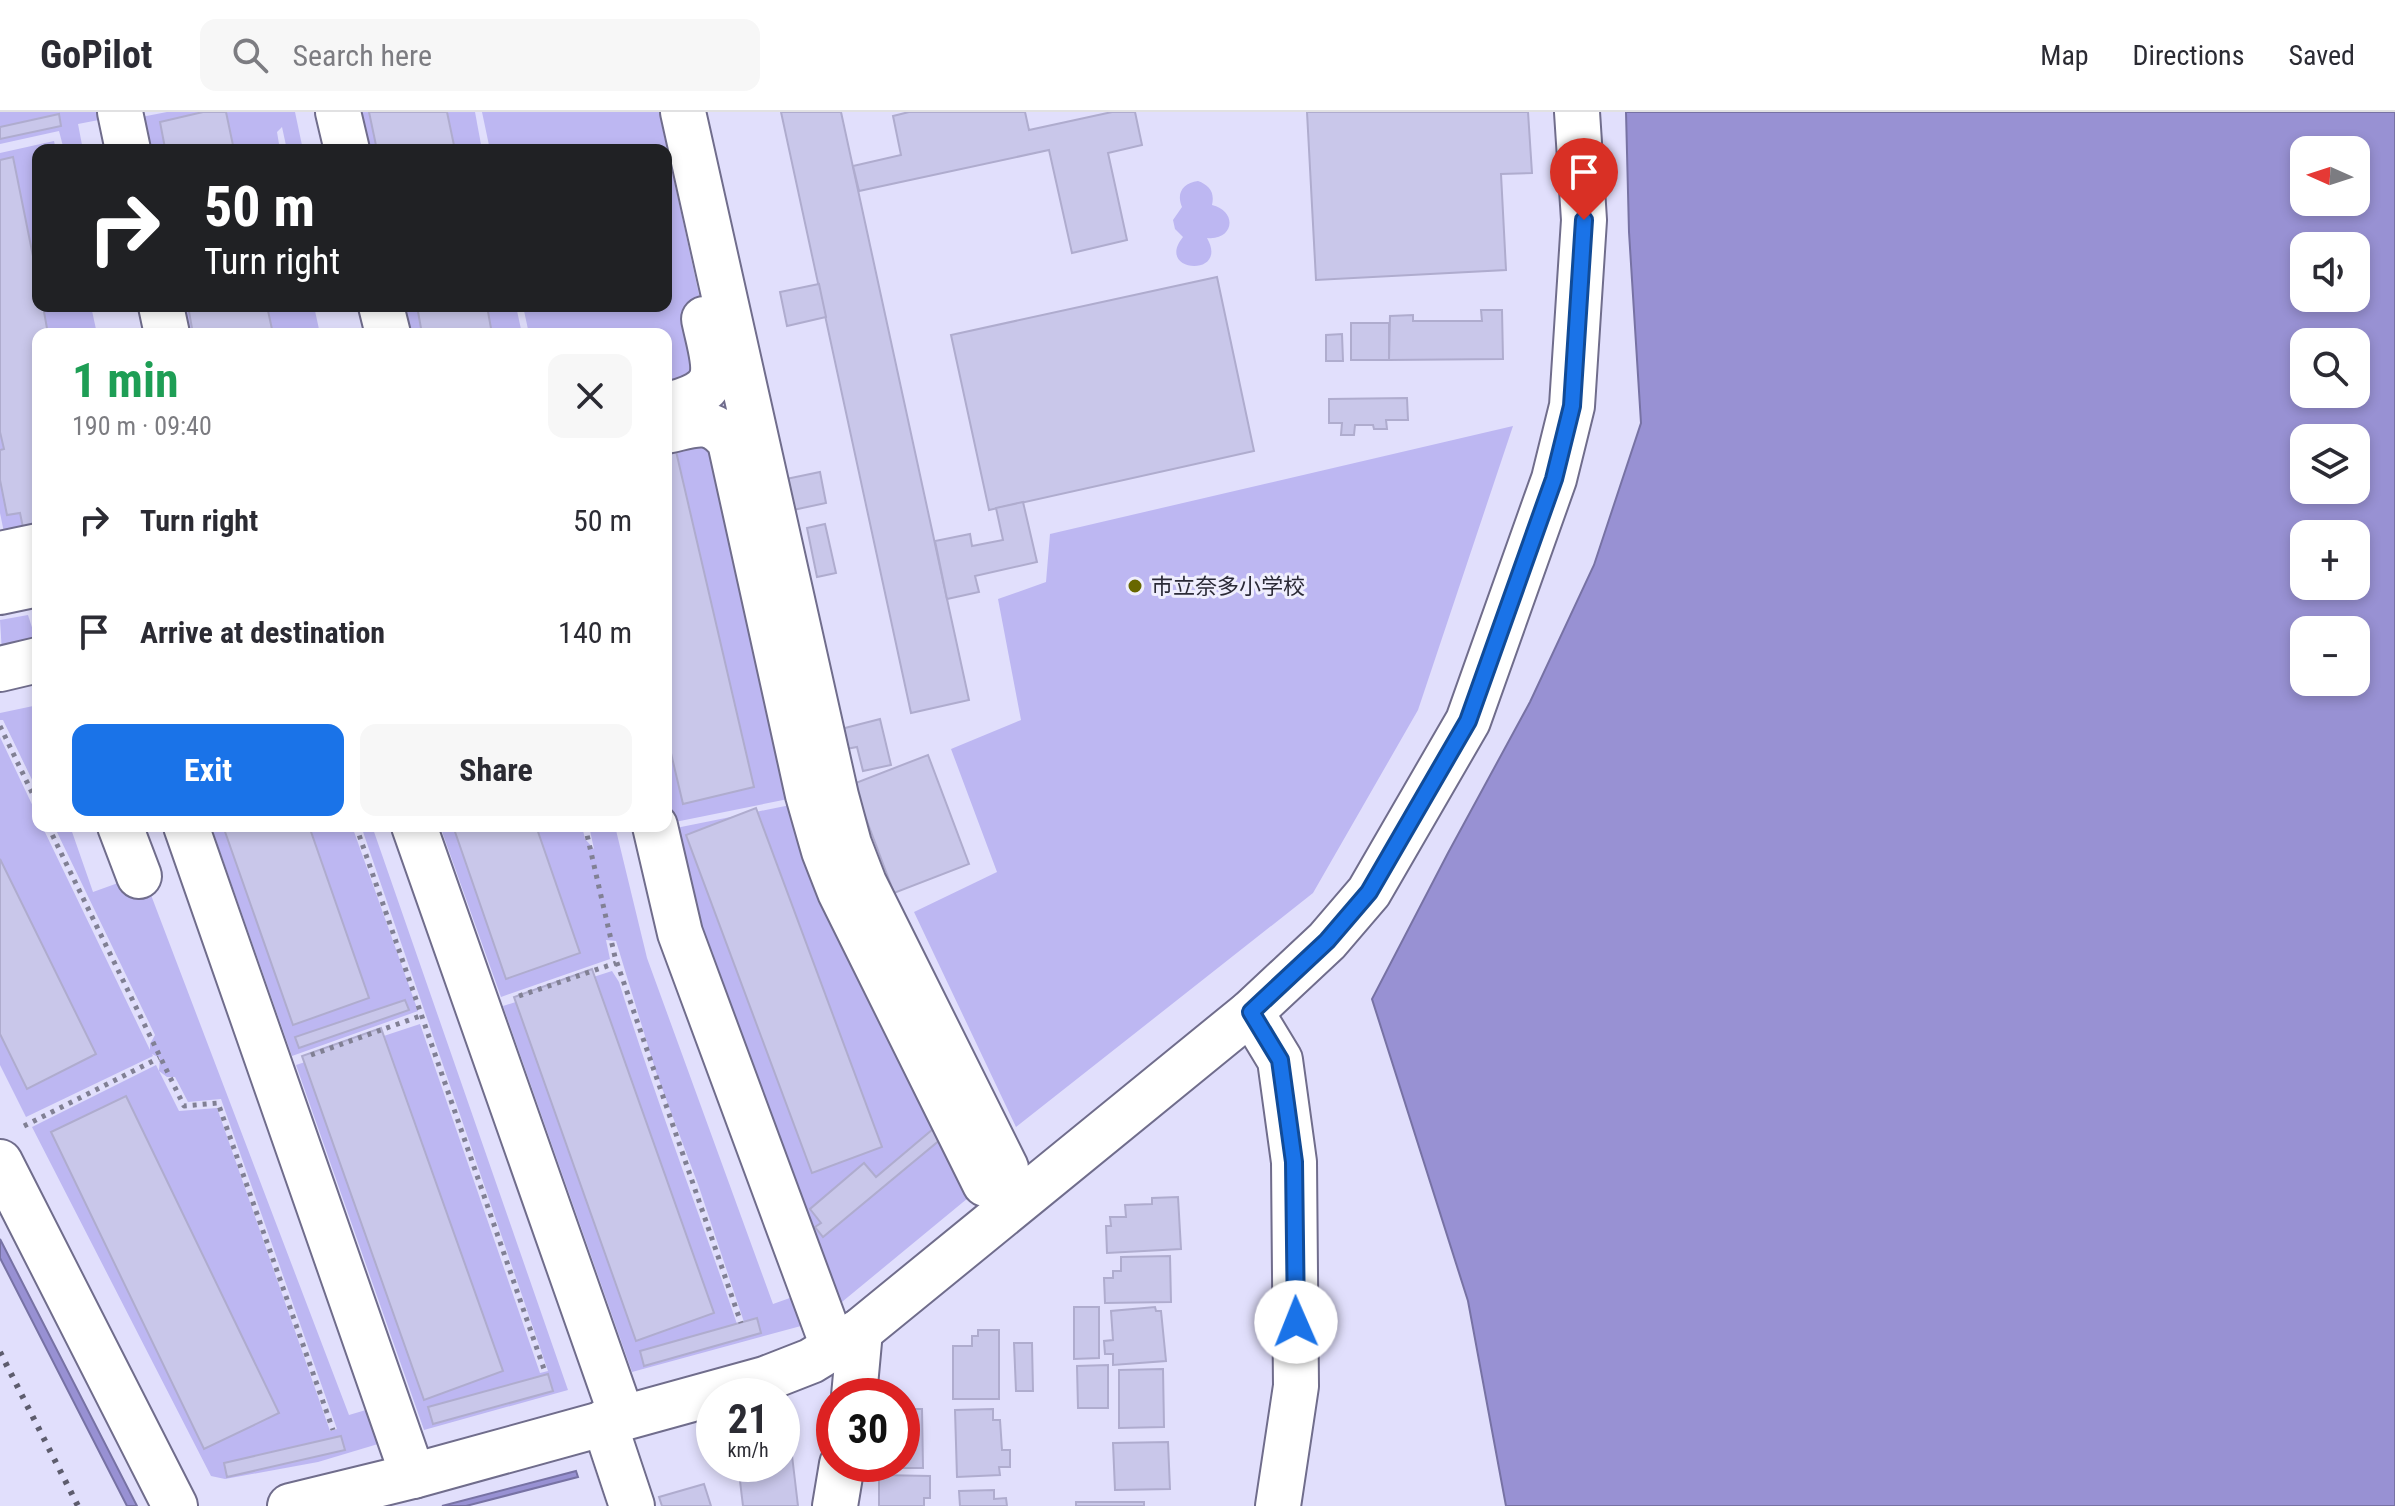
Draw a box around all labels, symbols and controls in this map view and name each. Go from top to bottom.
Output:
search box [200,19,760,91]
text: GoPilot [40,33,152,77]
icon: search [228,33,272,77]
text: Search here [292,38,432,73]
text: Map [2040,39,2089,72]
text: Directions [2133,39,2244,72]
text: Saved [2288,39,2355,72]
north arrow [2290,136,2370,216]
map controls [2290,136,2370,696]
pin [1550,138,1618,220]
icon: arrive [1562,150,1606,194]
text: 50 m [204,174,315,240]
icon: right [72,176,176,280]
button: sound [2290,232,2370,312]
text: Turn right [204,241,340,283]
button: search [2290,328,2370,408]
text: 1 min [72,352,179,409]
button: close [548,354,632,438]
text: 190 m · 09:40 [72,411,212,441]
button: layers [2290,424,2370,504]
icon: right [72,498,116,542]
text: Turn right [140,503,258,538]
text: 50 m [573,503,632,538]
button: + [2290,520,2370,600]
place label: 市立奈多小学校 [1151,574,1305,599]
marker: 市立奈多小学校 [1126,577,1144,595]
icon: arrive [72,610,116,654]
text: Arrive at destination [140,615,385,650]
text: 140 m [558,615,632,650]
button: − [2290,616,2370,696]
button: Exit [72,724,344,816]
button: Share [360,724,632,816]
position arrow [1254,1280,1338,1364]
speed limit sign: 30 [816,1378,920,1482]
text: 21 [728,1396,768,1443]
text: km/h [727,1438,769,1462]

